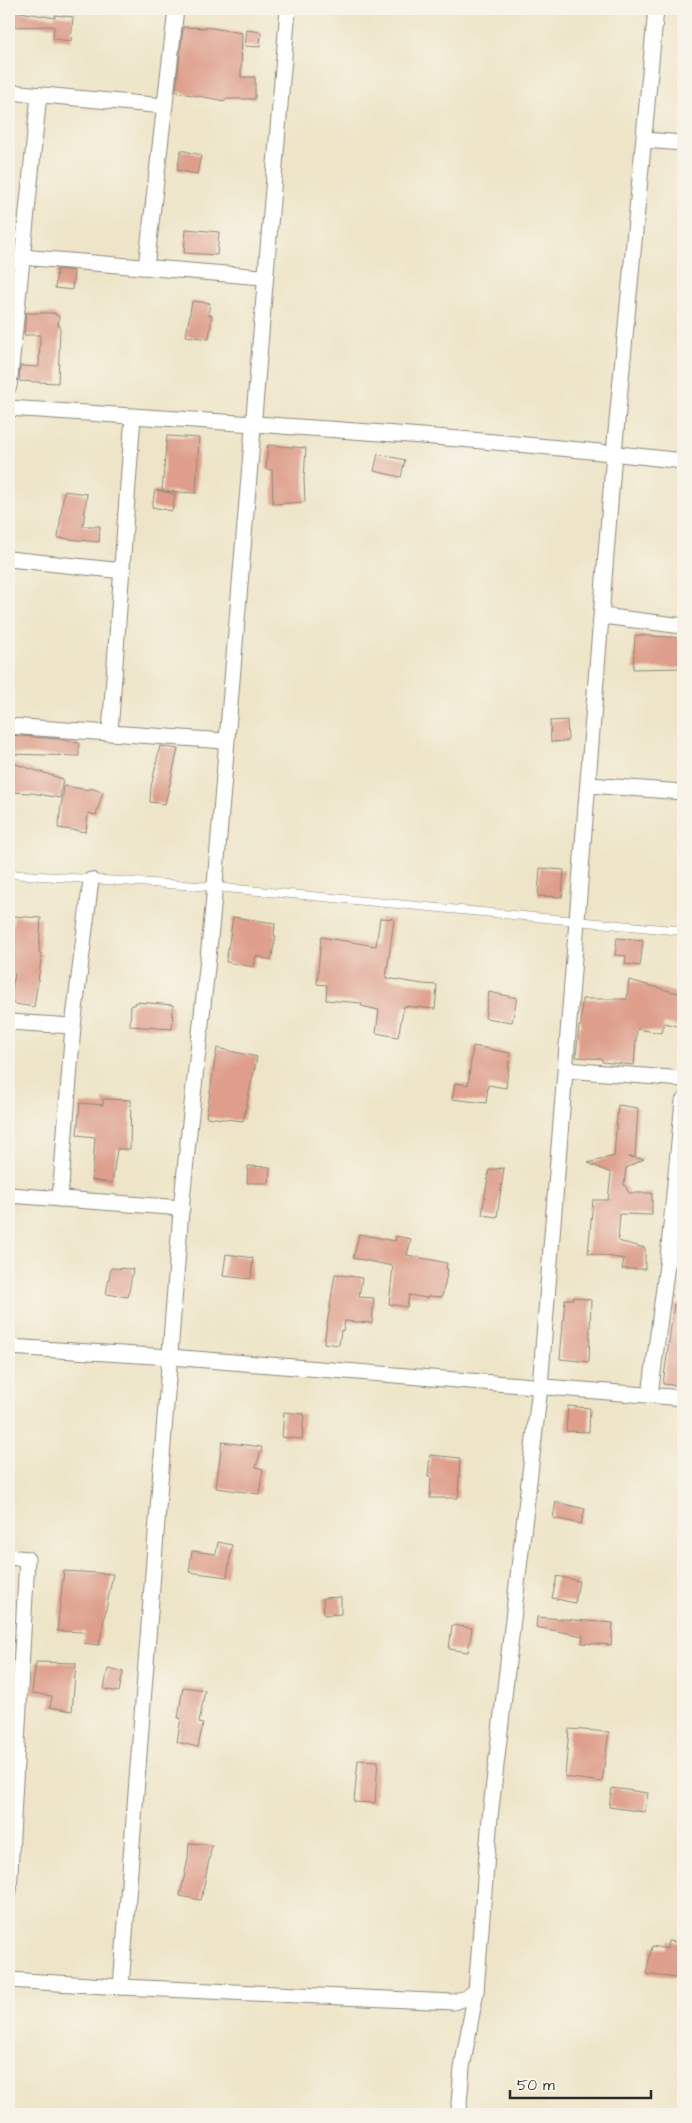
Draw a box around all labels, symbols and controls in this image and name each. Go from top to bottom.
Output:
scale bar [510,2068,651,2100]
text: 50 m [517,2075,555,2096]

